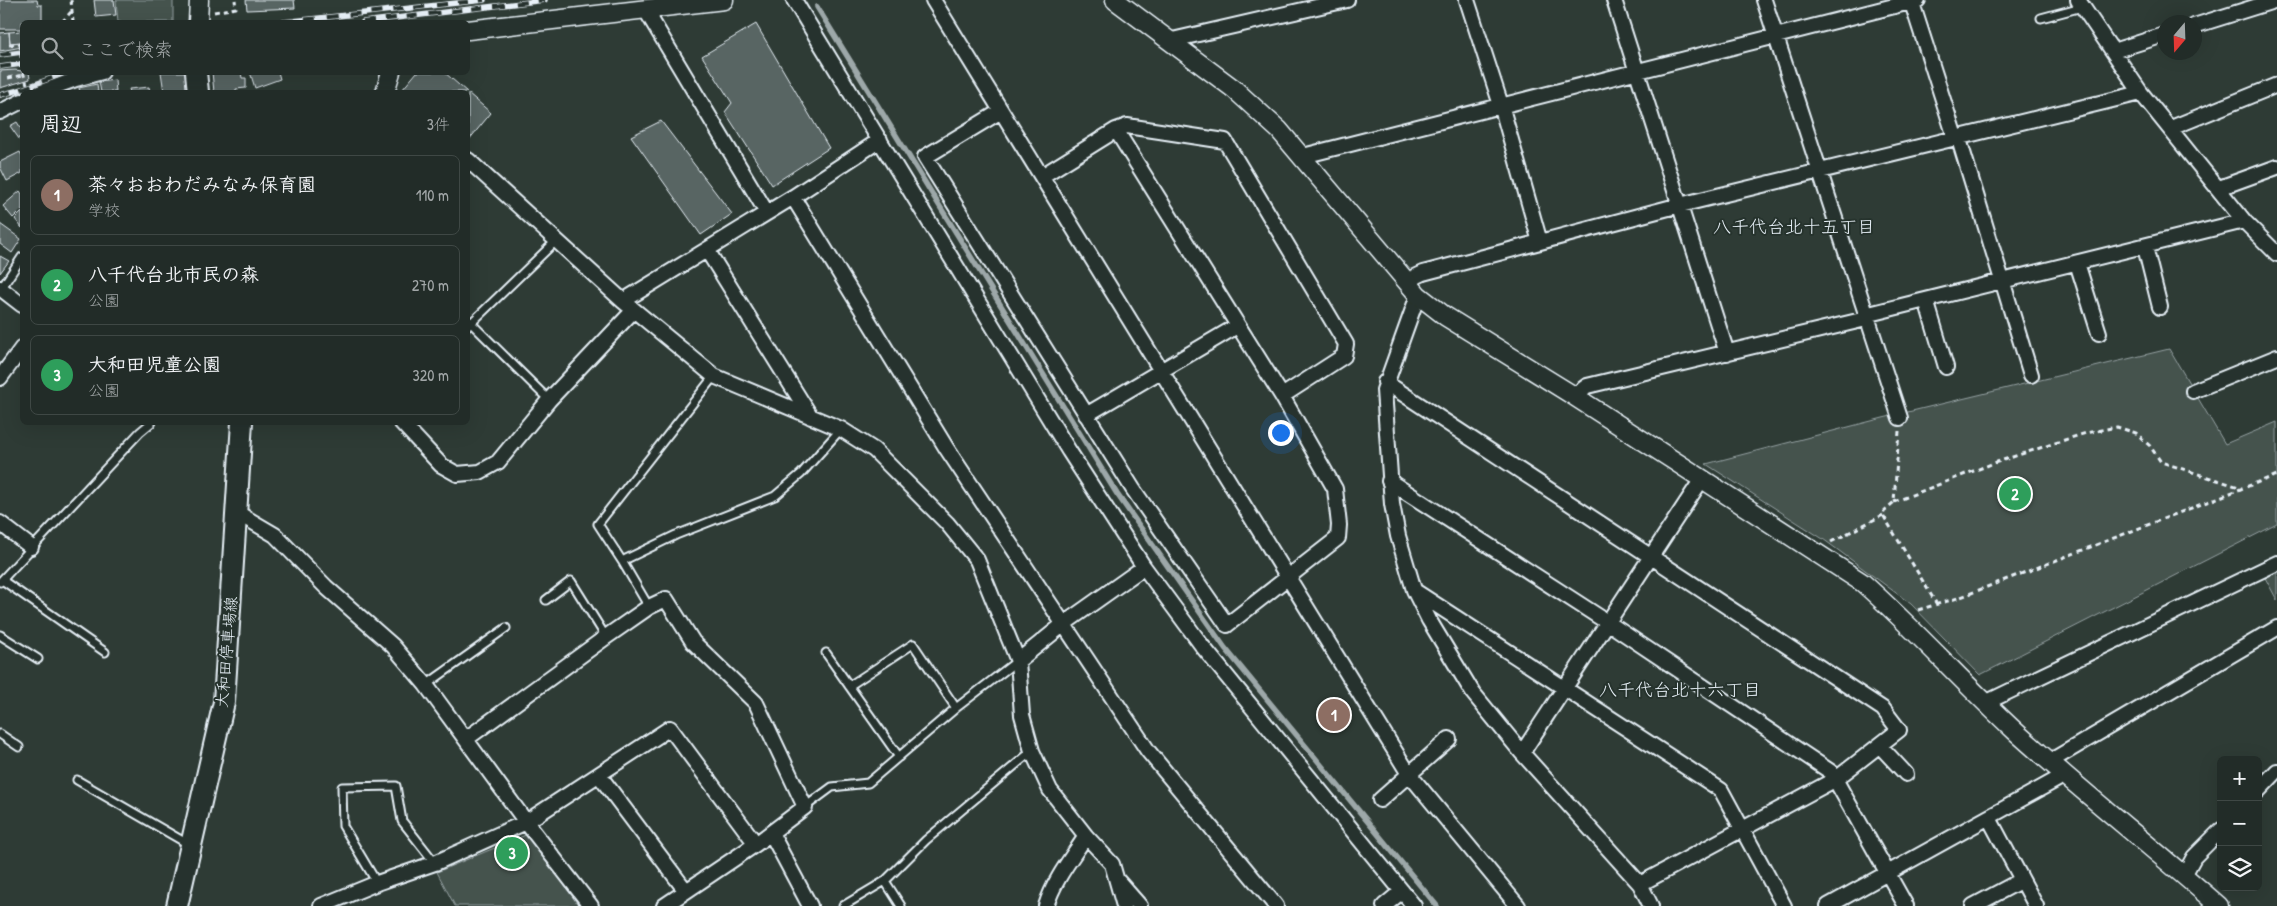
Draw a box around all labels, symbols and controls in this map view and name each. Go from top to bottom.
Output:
north arrow [2157,15,2202,60]
search box [20,20,470,75]
icon: search [38,34,66,62]
text: ここで検索 [78,36,173,62]
text: 周辺 [40,109,82,138]
text: 3件 [427,113,450,135]
text: 茶々おおわだみなみ保育園 [88,171,316,197]
text: 1 [54,184,60,206]
text: 110 m [416,184,449,206]
text: 学校 [88,199,120,221]
district label: 八千代台北十五丁目 [1713,214,1875,239]
text: 八千代台北市民の森 [88,261,259,287]
text: 2 [53,274,61,296]
text: 270 m [412,274,449,296]
text: 公園 [88,289,120,311]
text: 大和田児童公園 [88,351,221,377]
text: 3 [53,364,61,386]
text: 320 m [413,364,449,386]
text: 公園 [88,379,120,401]
your location [1268,420,1294,446]
pin: 2 [1999,475,2031,513]
street label: 大和田停車場線 [210,595,242,709]
district label: 八千代台北十六丁目 [1599,677,1761,702]
pin: 1 [1318,696,1350,734]
map controls [2217,756,2262,891]
button: + [2217,756,2262,801]
button: − [2217,801,2262,846]
pin: 3 [496,834,528,872]
button: layers [2217,846,2262,891]

